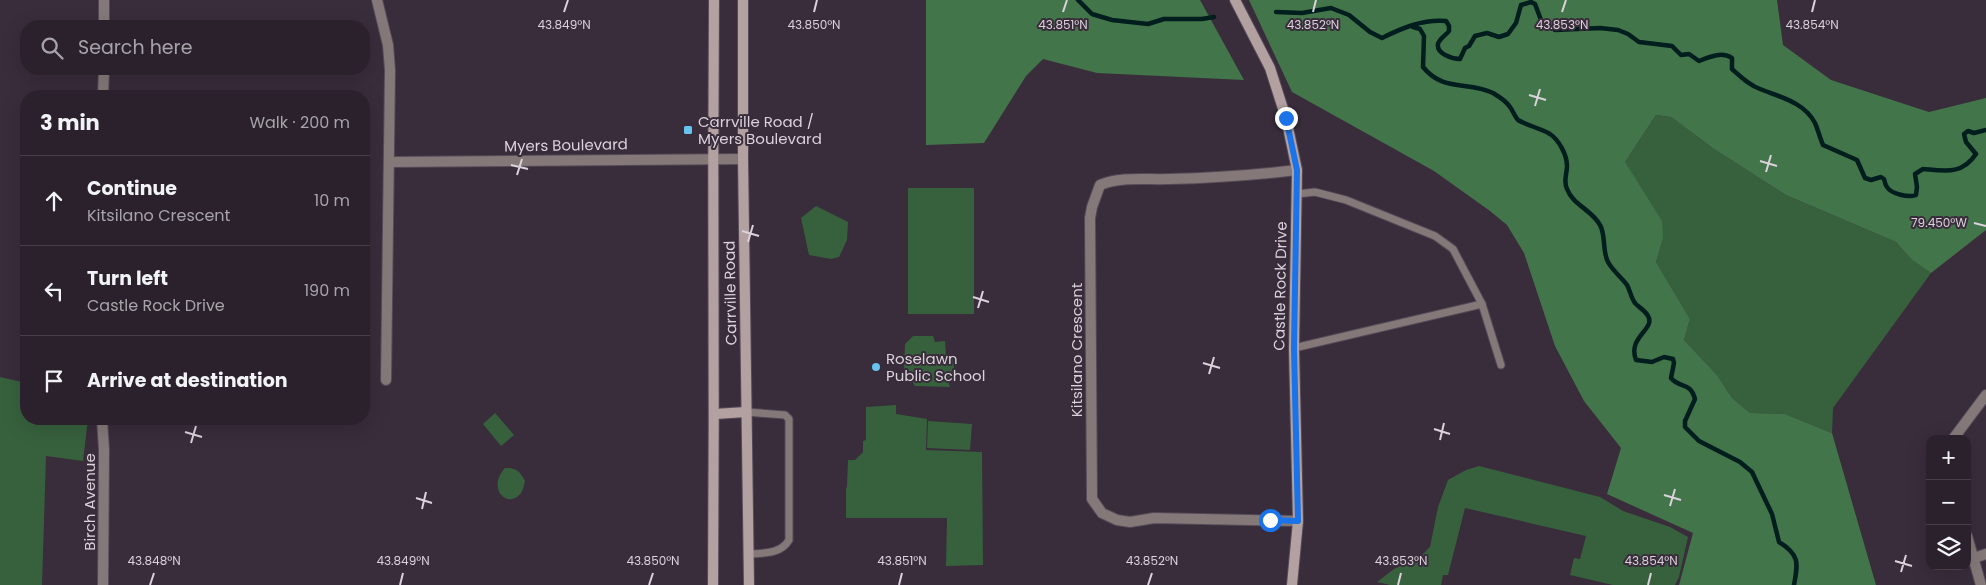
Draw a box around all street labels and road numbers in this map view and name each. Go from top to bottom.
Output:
street label: Myers Boulevard [504,133,628,157]
street label: Castle Rock Drive [1268,221,1292,351]
street label: Carrville Road [719,240,741,346]
street label: Kitsilano Crescent [1066,283,1087,417]
street label: Birch Avenue [79,453,100,551]

